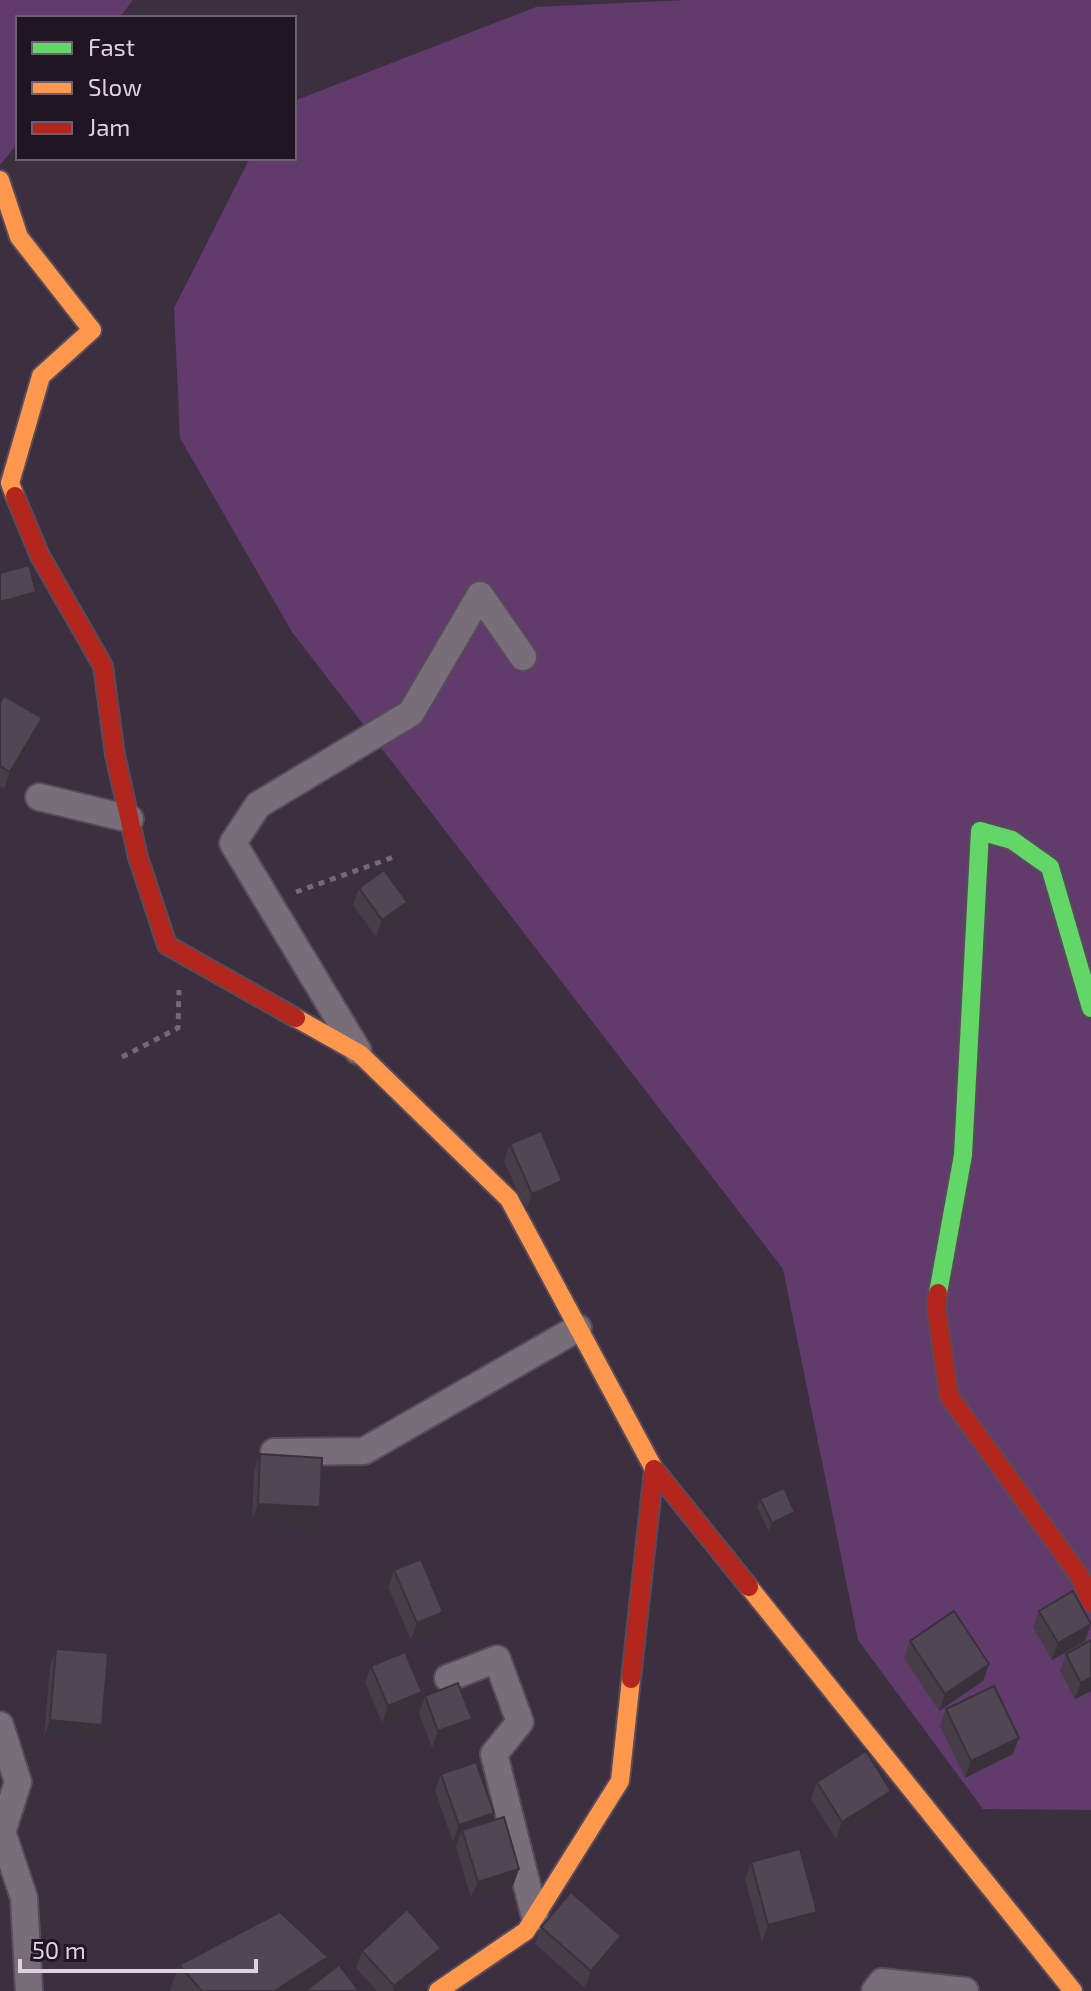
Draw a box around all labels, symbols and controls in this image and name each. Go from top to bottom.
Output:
legend [16,16,296,160]
text: Fast [88,32,135,61]
text: Slow [88,72,142,101]
text: Jam [88,112,130,141]
scale bar [20,1923,256,1973]
text: 50 m [32,1935,86,1964]

